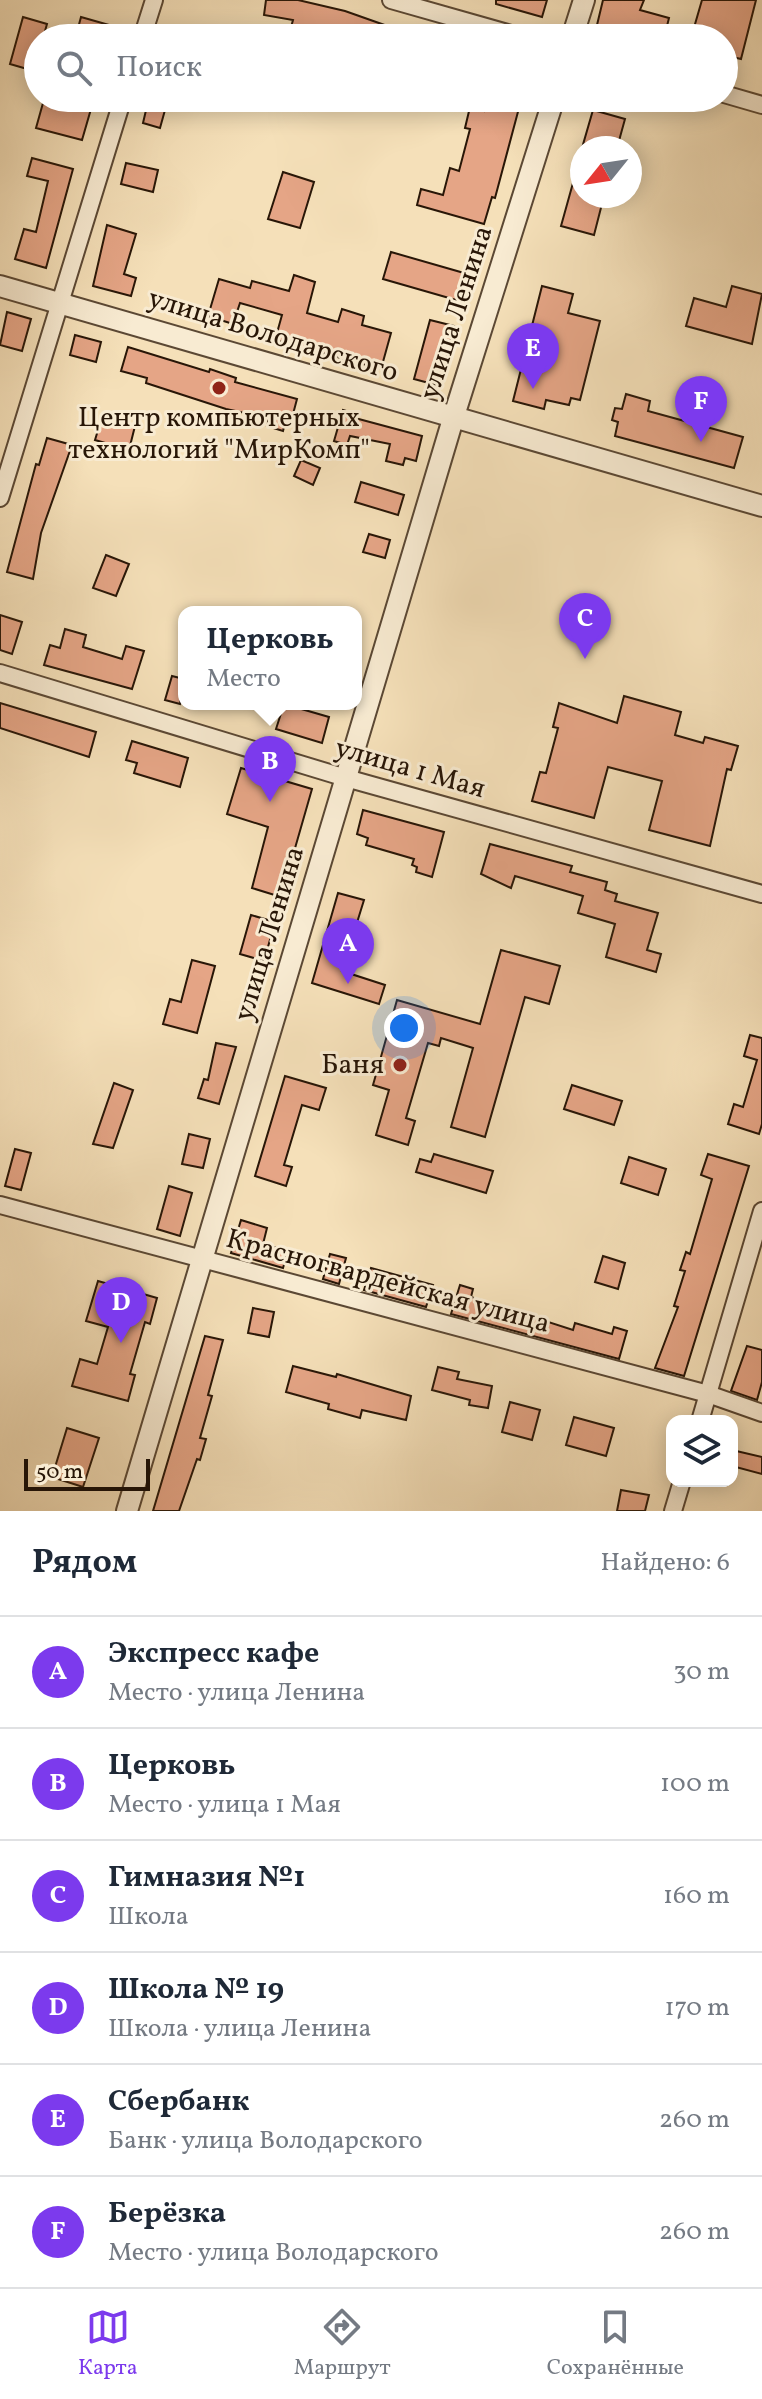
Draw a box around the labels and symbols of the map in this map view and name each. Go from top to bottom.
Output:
north arrow [570,136,642,208]
street label: улица Ленина [411,221,503,405]
street label: улица Володарского [143,279,403,393]
pin: E [507,323,559,389]
pin: F [675,376,727,442]
marker: Центр компьютерных технологий "МирКомп" [210,379,228,397]
place label: Центр компьютерных технологий "МирКомп" [68,399,370,470]
pin: C [559,593,611,659]
street label: улица 1 Мая [330,729,490,809]
pin: B [244,736,296,802]
street label: улица Ленина [225,842,315,1026]
pin: A [322,918,374,984]
your location [384,1008,424,1048]
place label: Баня [321,1046,384,1085]
marker: Баня [391,1056,409,1074]
street label: Красногвардейская улица [222,1220,554,1344]
pin: D [95,1277,147,1343]
scale bar [24,1455,150,1491]

